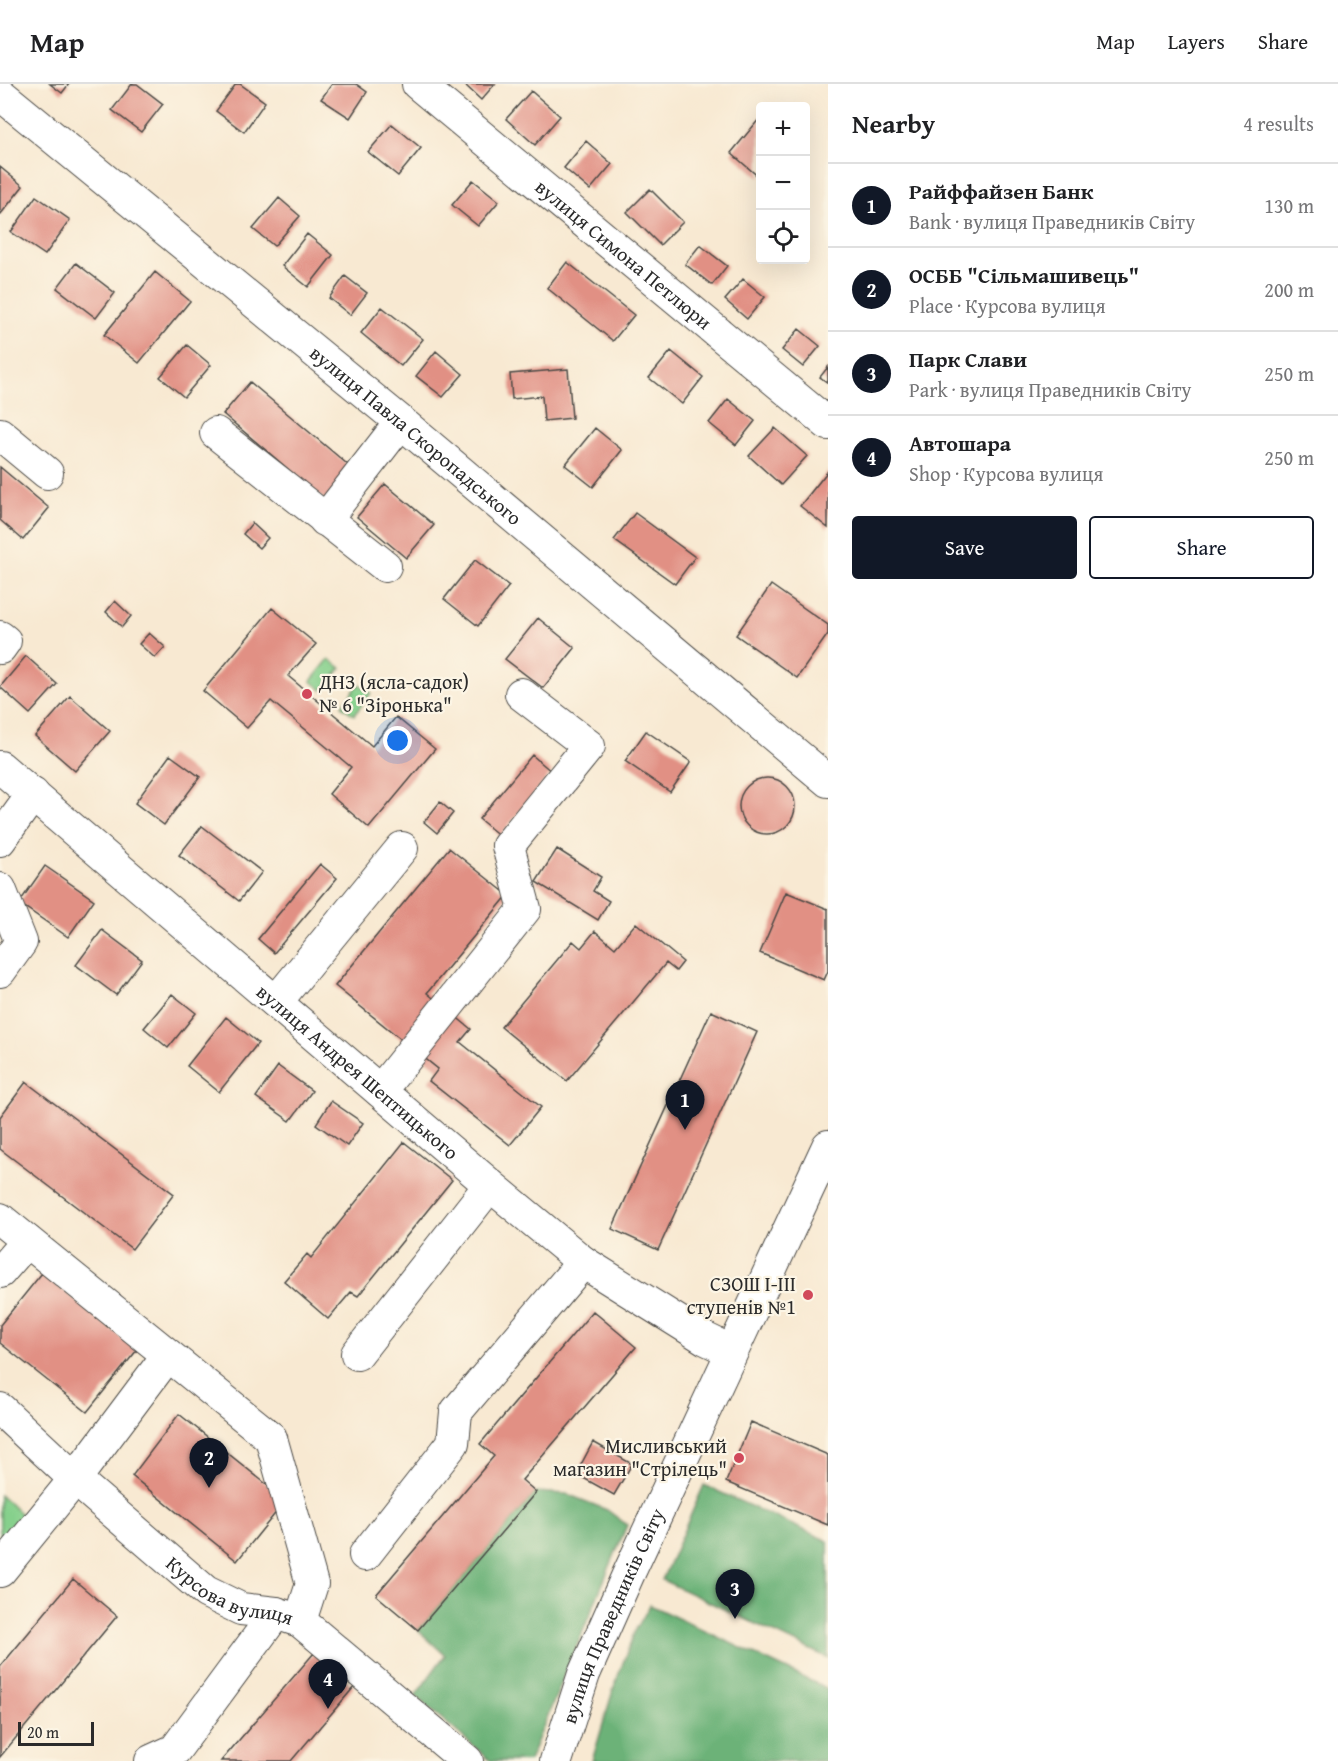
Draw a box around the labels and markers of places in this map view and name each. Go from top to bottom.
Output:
place label: ДНЗ (ясла-садок) № 6 "Зіронька" [318,667,469,719]
marker: ДНЗ (ясла-садок) № 6 "Зіронька" [300,687,314,701]
pin: 1 [666,1080,704,1130]
place label: СЗОШ І-ІІІ ступенів №1 [687,1269,796,1321]
marker: СЗОШ І-ІІІ ступенів №1 [801,1288,815,1302]
place label: Мисливський магазин "Стрілець" [553,1431,727,1483]
pin: 2 [190,1438,228,1488]
marker: Мисливський магазин "Стрілець" [732,1451,746,1465]
pin: 3 [716,1570,754,1619]
pin: 4 [308,1660,348,1709]

